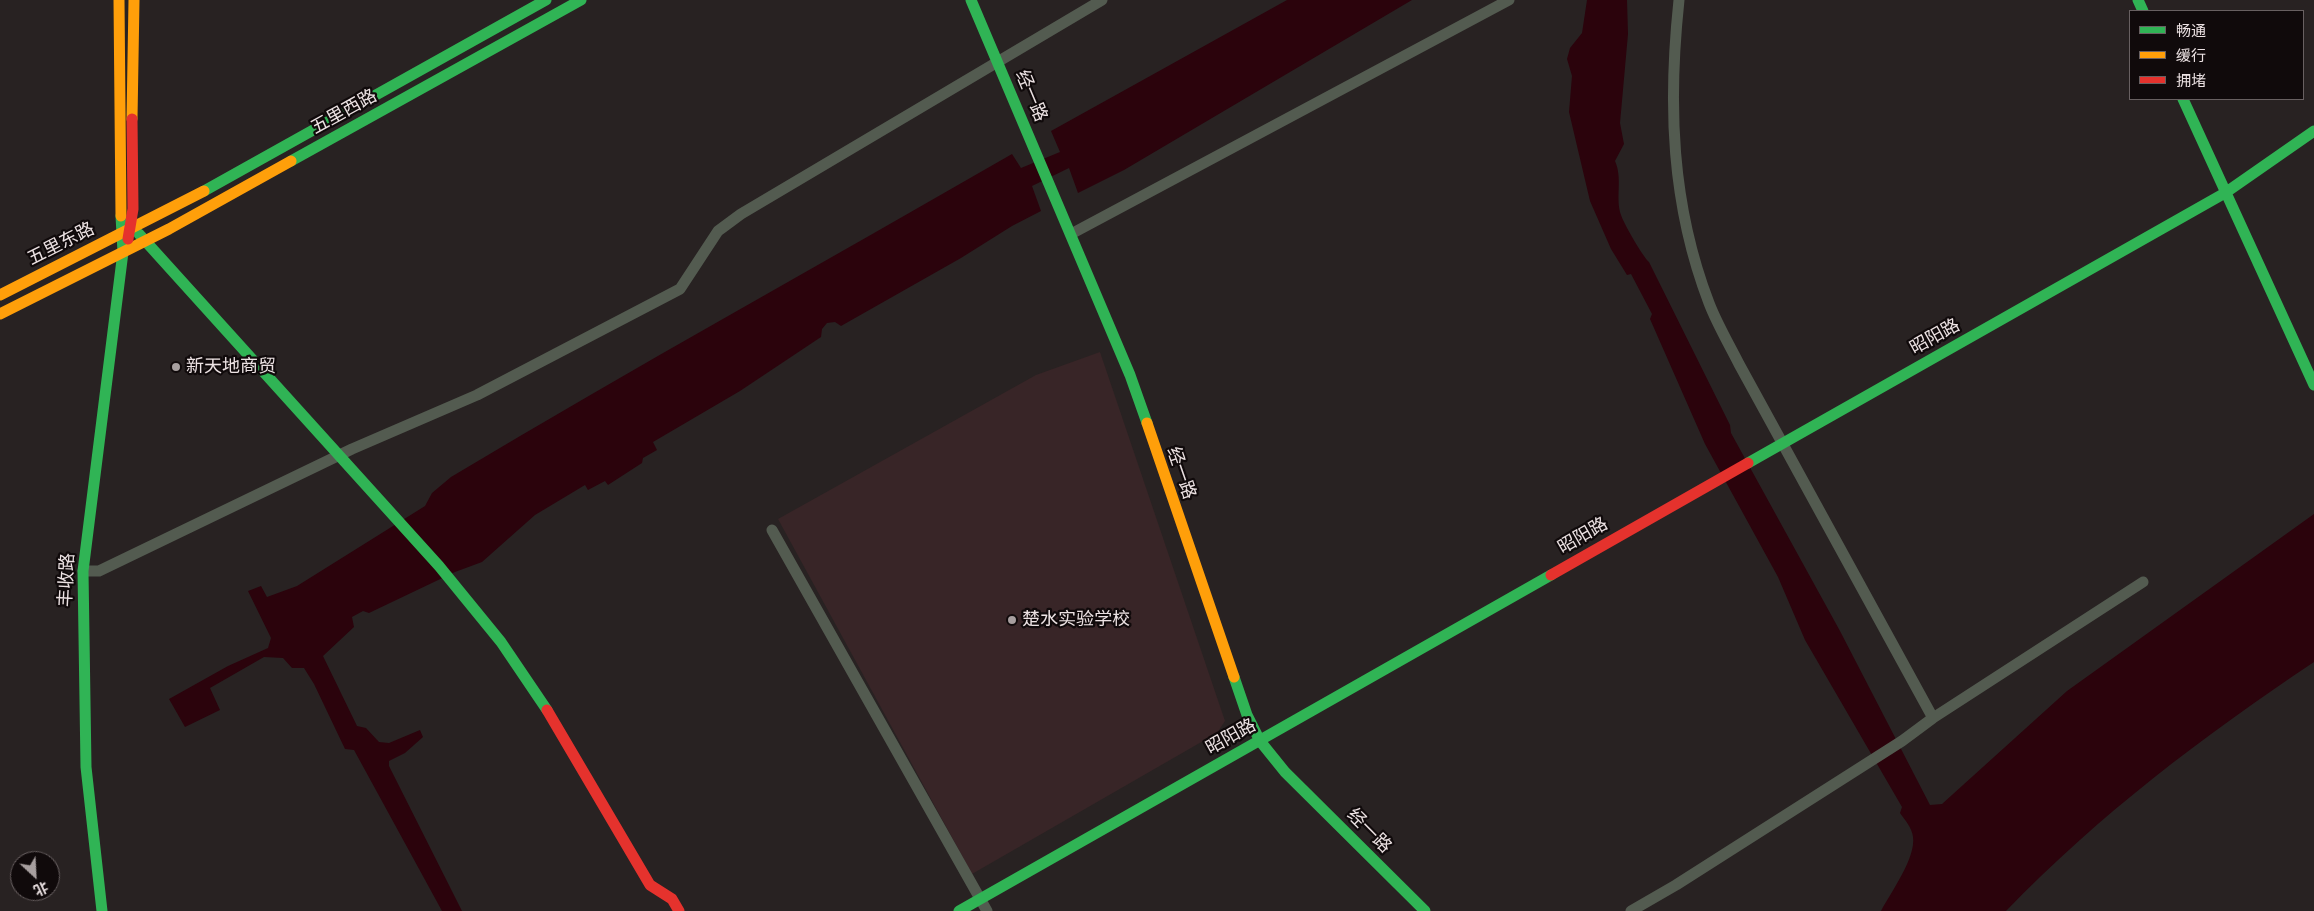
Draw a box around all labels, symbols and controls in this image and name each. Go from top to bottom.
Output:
legend [2129,10,2304,100]
text: 畅通 [2176,21,2206,40]
text: 缓行 [2176,46,2206,65]
street label: 经一路 [1011,67,1051,125]
text: 拥堵 [2176,71,2206,90]
street label: 五里西路 [307,85,381,139]
street label: 五里东路 [24,218,98,270]
street label: 昭阳路 [1906,314,1964,360]
place label: 新天地商贸 [186,356,276,378]
marker: 新天地商贸 [170,361,182,373]
street label: 经一路 [1162,444,1200,502]
street label: 昭阳路 [1554,513,1612,559]
street label: 丰收路 [55,552,79,608]
place label: 楚水实验学校 [1022,609,1130,631]
marker: 楚水实验学校 [1006,614,1018,626]
street label: 昭阳路 [1202,714,1260,760]
street label: 经一路 [1342,804,1396,858]
north arrow [10,851,60,901]
text: 北 [31,878,51,900]

